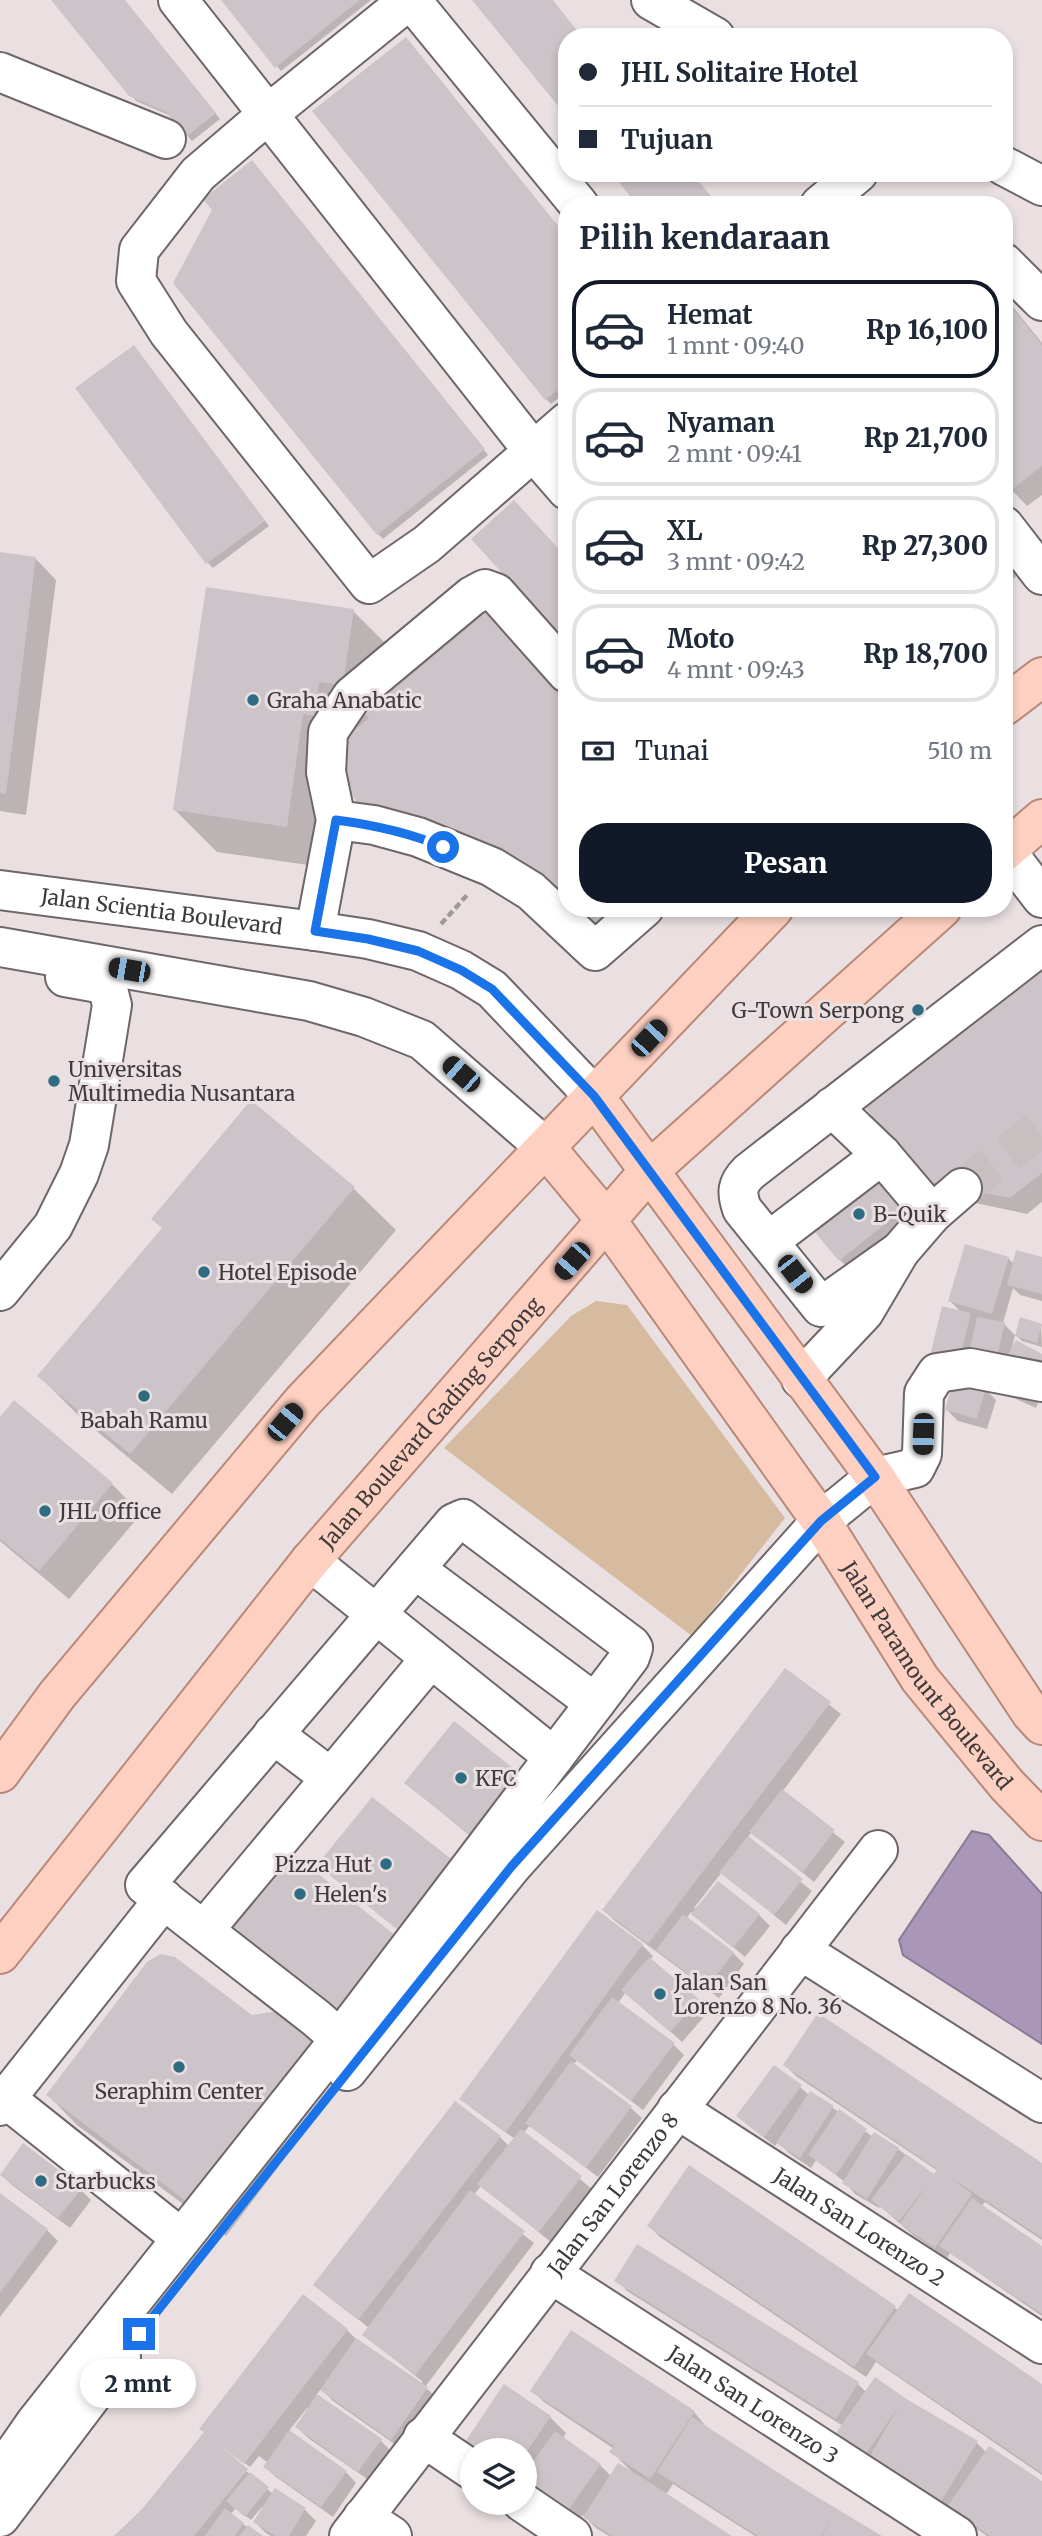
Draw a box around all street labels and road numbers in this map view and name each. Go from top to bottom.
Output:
street label: Jalan Scientia Boulevard [38,882,284,940]
street label: Jalan Boulevard Gading Serpong [313,1291,547,1555]
street label: Jalan Paramount Boulevard [835,1555,1019,1795]
street label: Jalan San Lorenzo 8 [541,2107,684,2282]
street label: Jalan San Lorenzo 2 [768,2161,950,2292]
street label: Jalan San Lorenzo 3 [662,2339,844,2469]

